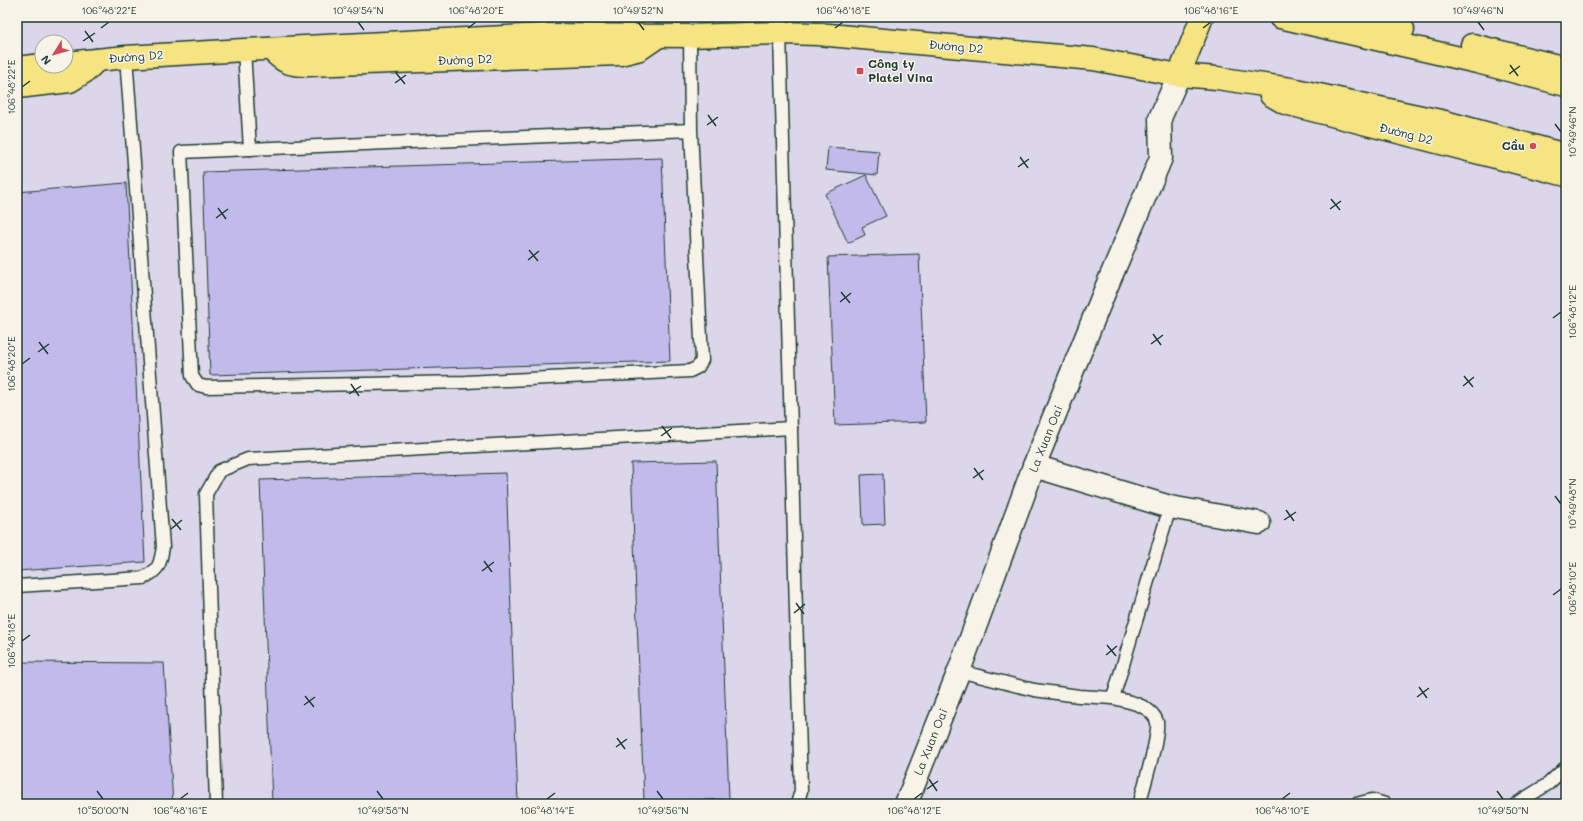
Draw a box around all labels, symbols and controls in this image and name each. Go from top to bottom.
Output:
text: 106°48'22"E [81,3,137,17]
text: 10°49'54"N [332,3,384,17]
text: 106°48'20"E [448,3,504,17]
text: 10°49'52"N [613,3,663,17]
text: 106°48'18"E [816,3,870,17]
text: 106°48'16"E [1184,3,1238,17]
text: 10°49'46"N [1452,3,1504,17]
north arrow [34,34,74,74]
street label: Đường D2 [928,36,984,56]
street label: Đường D2 [108,46,164,66]
street label: Đường D2 [437,50,493,68]
text: N [37,52,54,68]
place label: Công ty Platel Vina [868,55,933,85]
text: 106°48'22"E [4,59,18,115]
marker: Công ty Platel Vina [855,66,865,76]
text: 10°49'46"N [1565,106,1579,158]
street label: Đường D2 [1378,119,1435,147]
place label: Cầu [1502,137,1525,153]
marker: Cầu [1528,141,1538,151]
text: 106°48'12"E [1565,285,1579,339]
text: 106°48'20"E [4,336,18,392]
street label: La Xuan Oai [1024,403,1066,474]
text: 10°49'48"N [1565,478,1579,530]
text: 106°48'10"E [1565,561,1579,616]
text: 106°48'18"E [4,614,18,668]
street label: La Xuan Oai [909,706,951,777]
text: 10°50'00"N [77,803,129,817]
text: 106°48'16"E [153,803,207,817]
text: 10°49'58"N [357,803,409,817]
text: 106°48'14"E [520,803,574,817]
text: 10°49'56"N [637,803,689,817]
text: 106°48'12"E [887,803,941,817]
text: 106°48'10"E [1255,803,1310,817]
text: 10°49'50"N [1477,803,1529,817]

